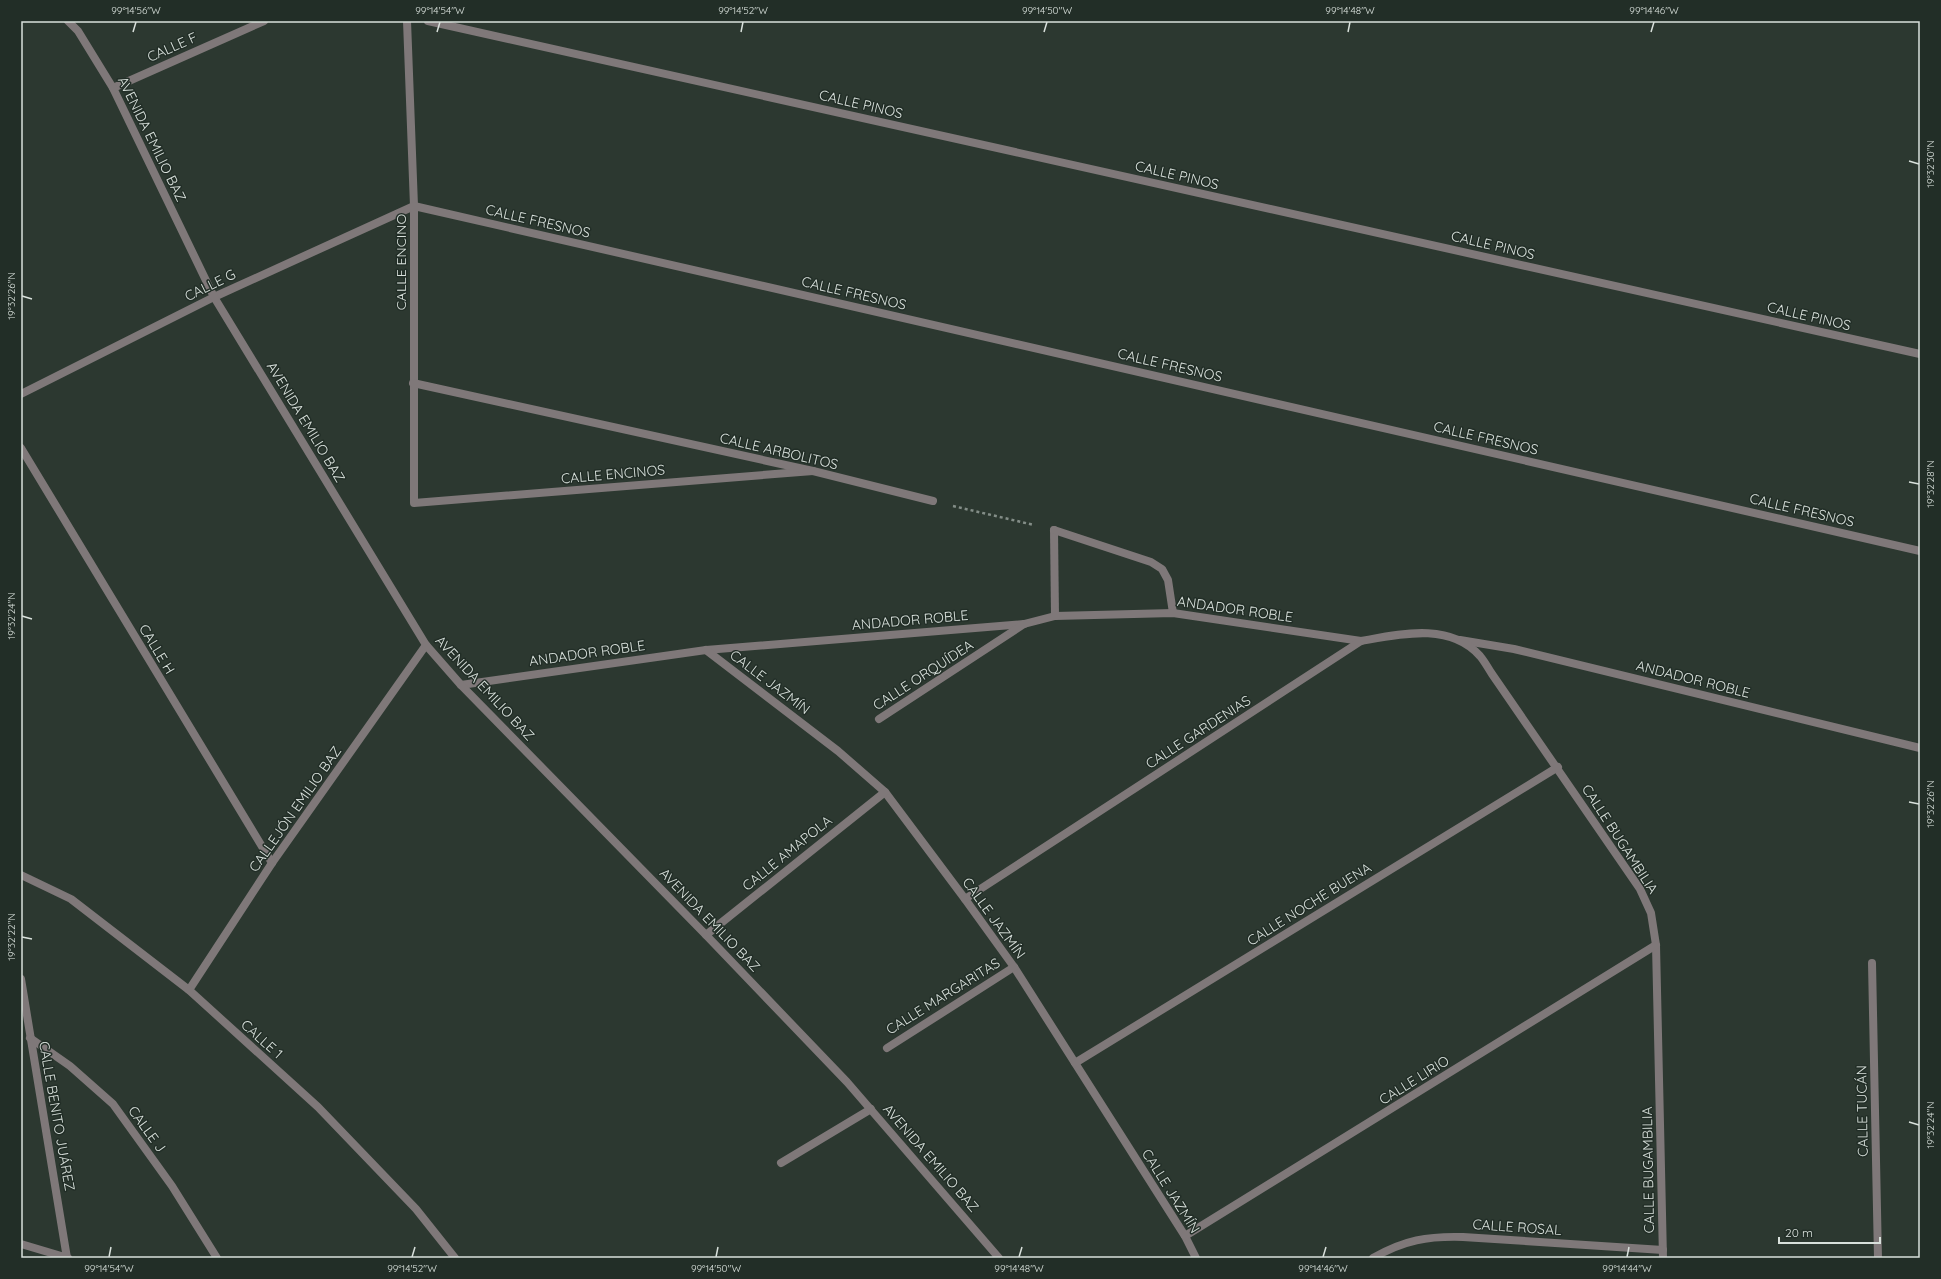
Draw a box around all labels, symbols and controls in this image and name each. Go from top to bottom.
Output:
text: 99°14'56"W [111,4,161,17]
text: 99°14'54"W [415,4,465,17]
text: 99°14'52"W [718,4,768,17]
text: 99°14'50"W [1022,4,1072,17]
text: 99°14'48"W [1325,4,1375,17]
text: 99°14'46"W [1629,4,1679,17]
street label: CALLE F [144,28,200,66]
street label: AVENIDA EMILIO BAZ [114,73,190,205]
street label: CALLE PINOS [817,86,905,122]
text: 19°32'30"N [1924,140,1937,188]
street label: CALLE PINOS [1133,157,1221,193]
street label: CALLE FRESNOS [484,200,592,242]
street label: CALLE ENCINO [392,213,410,310]
street label: CALLE PINOS [1449,227,1537,263]
street label: CALLE G [182,265,238,305]
text: 19°32'26"N [5,272,18,320]
street label: CALLE FRESNOS [800,272,908,314]
street label: CALLE PINOS [1765,298,1853,334]
street label: CALLE FRESNOS [1116,344,1224,386]
street label: AVENIDA EMILIO BAZ [263,359,349,485]
street label: CALLE FRESNOS [1432,417,1540,459]
street label: CALLE ARBOLITOS [718,429,840,473]
street label: CALLE ENCINOS [560,460,666,488]
text: 19°32'28"N [1924,460,1937,508]
street label: CALLE FRESNOS [1748,489,1856,531]
text: 19°32'24"N [5,592,18,640]
street label: ANDADOR ROBLE [1176,592,1294,626]
street label: ANDADOR ROBLE [851,606,969,634]
street label: CALLE H [135,621,179,677]
street label: AVENIDA EMILIO BAZ [432,632,538,744]
street label: ANDADOR ROBLE [528,636,646,670]
street label: CALLE ORQUÍDEA [869,636,977,714]
street label: CALLE JAZMÍN [726,646,814,718]
street label: ANDADOR ROBLE [1634,656,1752,702]
street label: CALLE GARDENIAS [1142,691,1254,773]
street label: CALLEJÓN EMILIO BAZ [245,743,345,875]
text: 19°32'26"N [1924,780,1937,828]
street label: CALLE BUGAMBILIA [1578,781,1662,897]
street label: CALLE AMAPOLA [739,811,835,895]
street label: CALLE NOCHE BUENA [1244,858,1374,950]
street label: AVENIDA EMILIO BAZ [656,864,764,976]
street label: CALLE JAZMÍN [959,874,1029,962]
text: 19°32'22"N [5,913,18,961]
street label: CALLE MARGARITAS [883,954,1003,1038]
street label: CALLE 1 [237,1016,287,1062]
street label: CALLE BENITO JUÁREZ [35,1040,79,1192]
street label: CALLE LIRIO [1376,1051,1453,1109]
street label: CALLE TUCÁN [1852,1065,1872,1157]
street label: AVENIDA EMILIO BAZ [879,1100,983,1216]
text: 19°32'24"N [1924,1101,1937,1149]
street label: CALLE J [124,1102,170,1156]
street label: CALLE BUGAMBILIA [1638,1106,1658,1234]
street label: CALLE JAZMÍN [1138,1146,1204,1236]
street label: CALLE ROSAL [1472,1215,1563,1239]
scale bar [1779,1219,1880,1245]
text: 20 m [1785,1225,1813,1240]
text: 99°14'54"W [84,1262,134,1275]
text: 99°14'52"W [387,1262,437,1275]
text: 99°14'50"W [691,1262,741,1275]
text: 99°14'48"W [994,1262,1044,1275]
text: 99°14'46"W [1298,1262,1348,1275]
text: 99°14'44"W [1602,1262,1652,1275]

